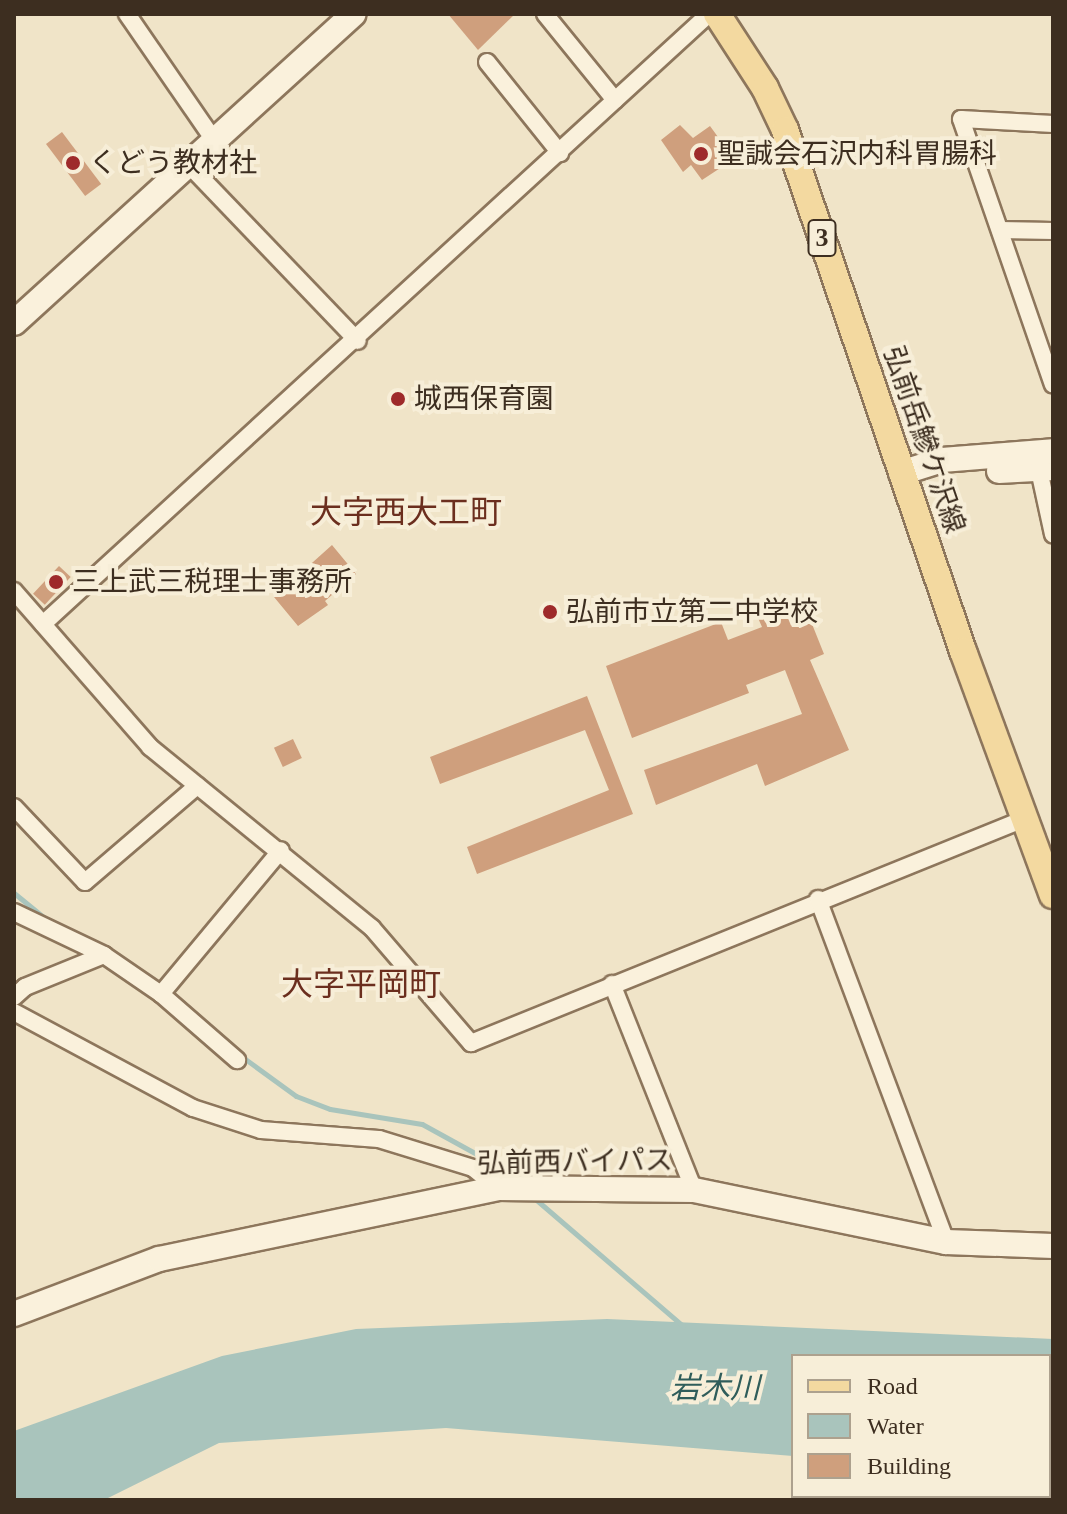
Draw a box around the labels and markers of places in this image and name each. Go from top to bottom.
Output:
place label: 聖誠会石沢内科胃腸科 [717,137,997,171]
marker: 聖誠会石沢内科胃腸科 [692,145,710,163]
place label: くどう教材社 [89,146,257,180]
marker: くどう教材社 [64,154,82,172]
place label: 城西保育園 [414,382,554,416]
marker: 城西保育園 [389,390,407,408]
place label: 三上武三税理士事務所 [72,565,352,599]
marker: 三上武三税理士事務所 [47,573,65,591]
place label: 弘前市立第二中学校 [566,595,818,629]
marker: 弘前市立第二中学校 [541,603,559,621]

